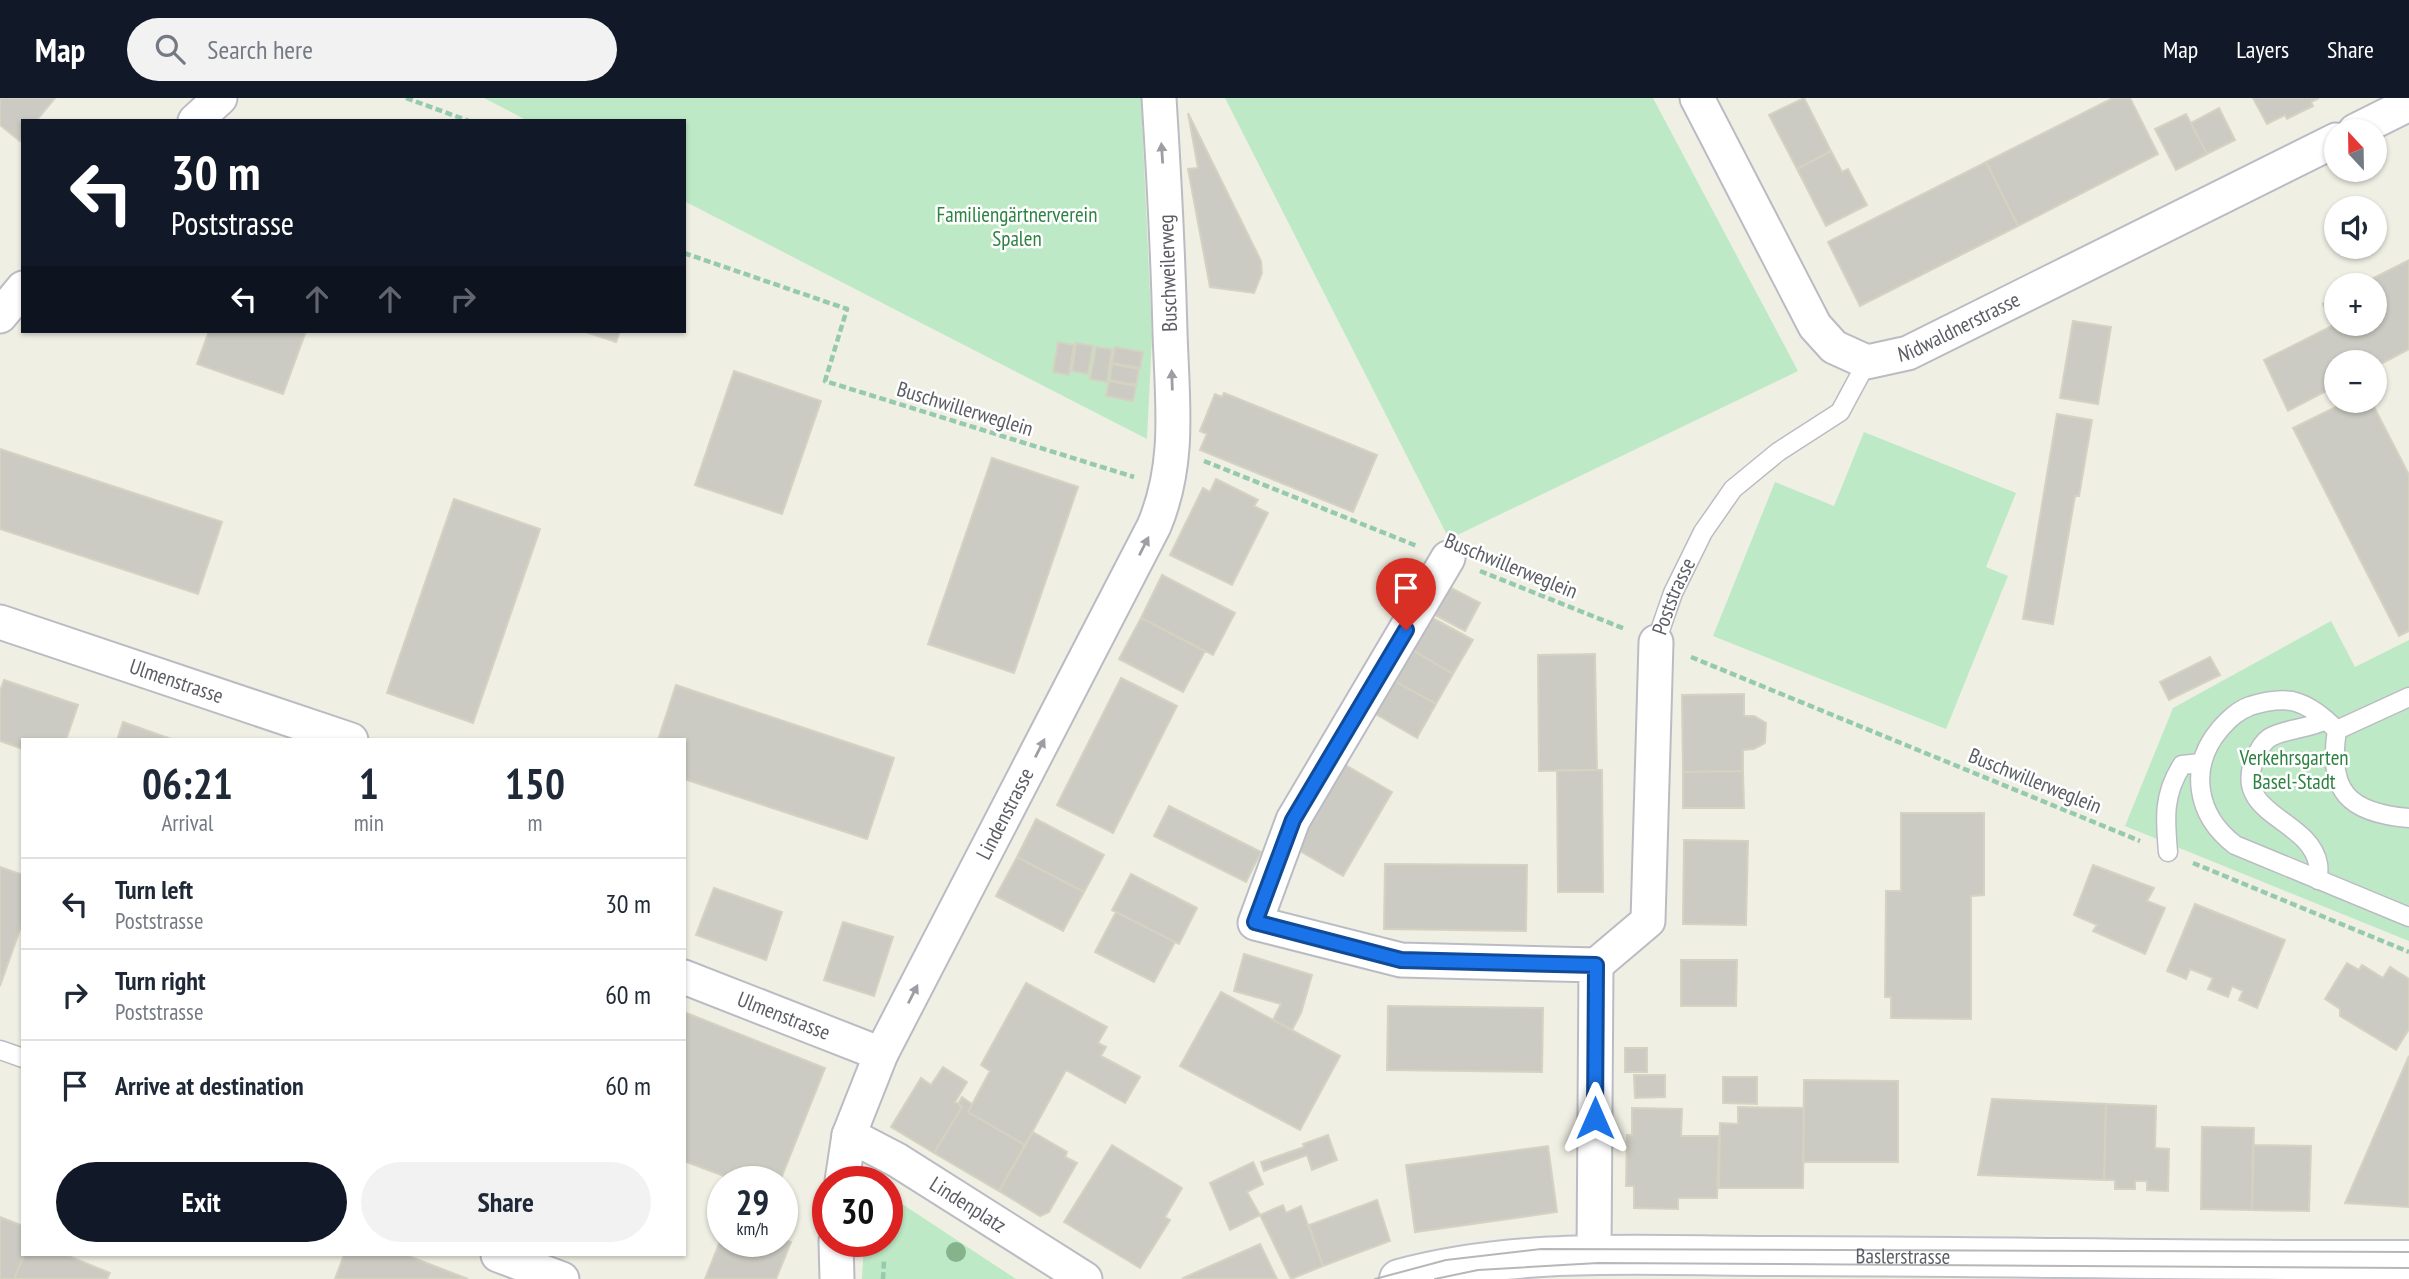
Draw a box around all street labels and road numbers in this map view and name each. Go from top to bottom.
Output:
street label: Buschweilerweg [1152,214,1183,332]
street label: Nidwaldnerstrasse [1895,285,2024,368]
street label: Buschwillerweglein [894,375,1037,442]
street label: Buschwillerweglein [1441,527,1582,604]
street label: Poststrasse [1646,553,1701,638]
street label: Ulmenstrasse [126,652,227,709]
street label: Buschwillerweglein [1965,742,2106,819]
street label: Lindenstrasse [970,763,1040,864]
street label: Ulmenstrasse [734,985,834,1046]
street label: Lindenplatz [925,1170,1011,1239]
street label: Baslerstrasse [1856,1242,1951,1270]

